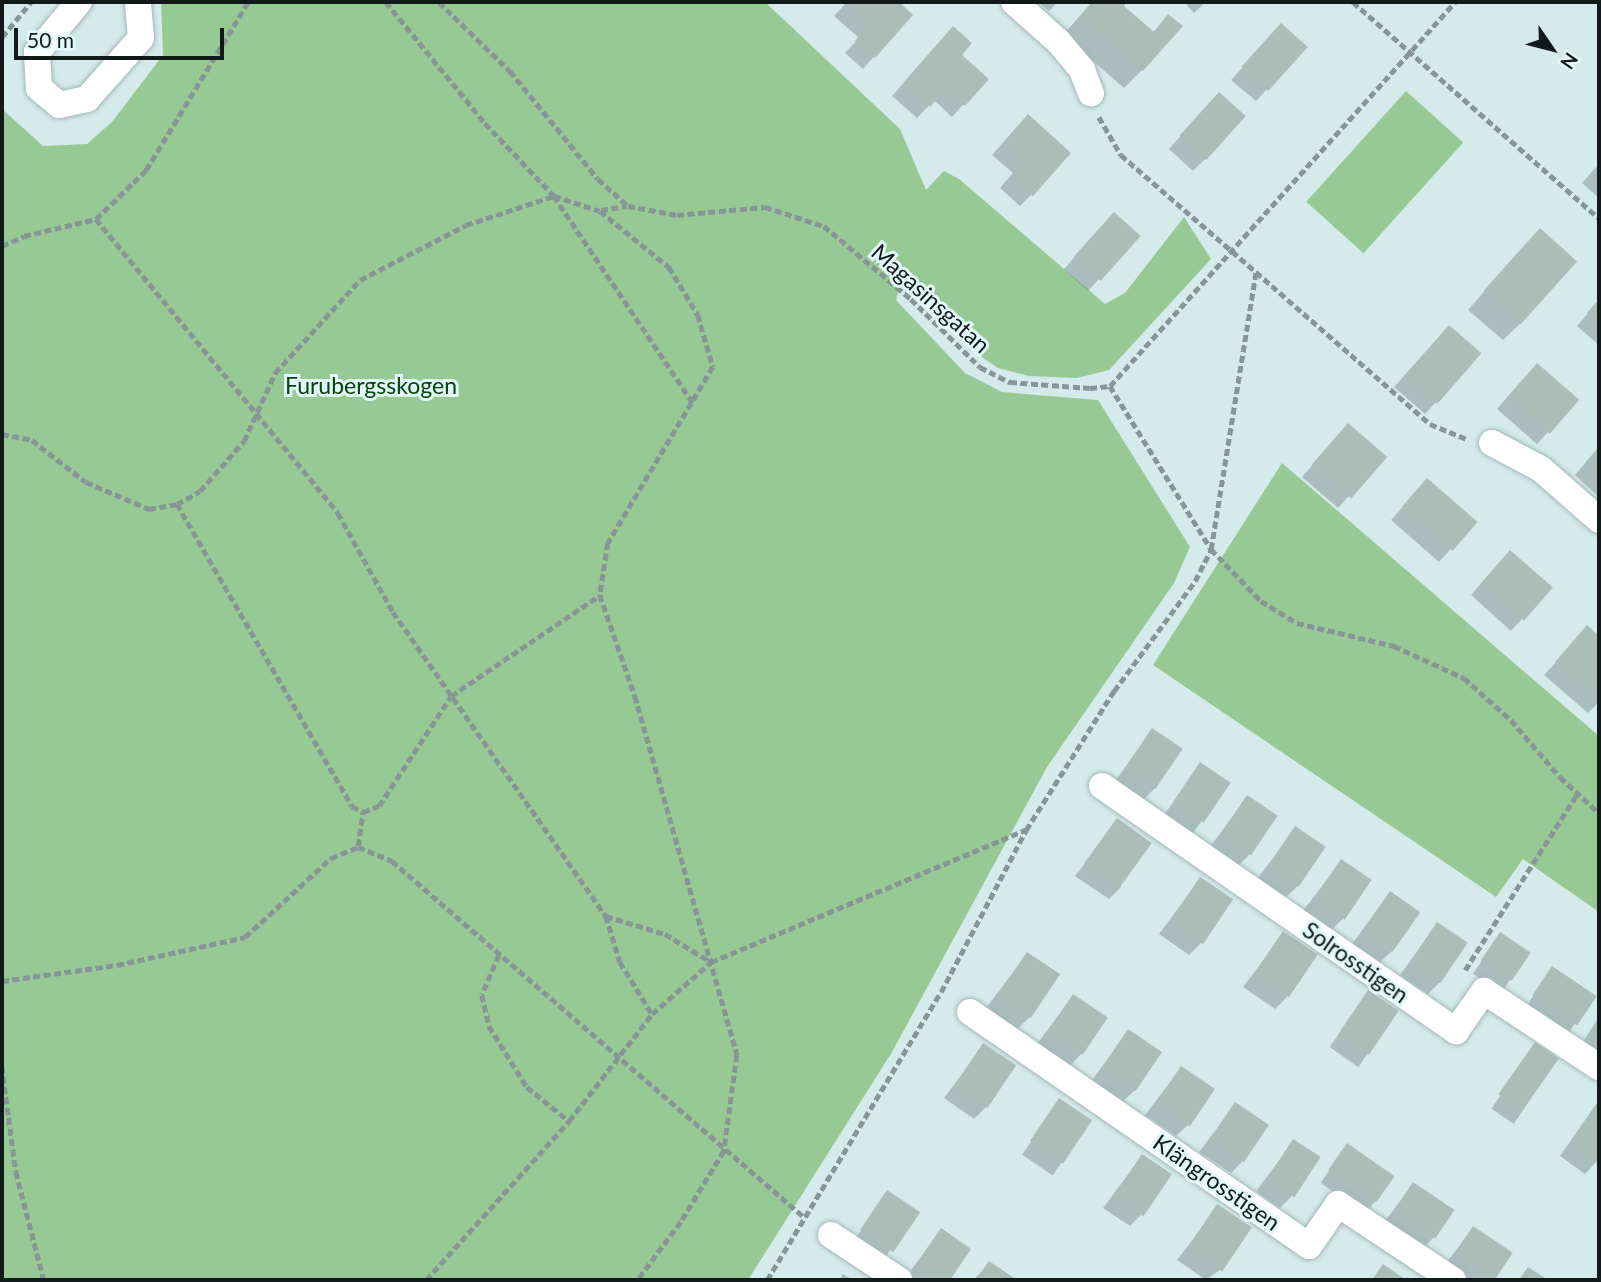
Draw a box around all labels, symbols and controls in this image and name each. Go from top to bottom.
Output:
scale bar [18,14,228,58]
north arrow [1517,14,1587,84]
text: 50 m [27,27,74,52]
text: N [1556,49,1583,74]
street label: Magasinsgatan [866,238,996,358]
park label: Furubergsskogen [285,371,457,399]
street label: Solrosstigen [1298,916,1414,1008]
street label: Klängrosstigen [1148,1128,1286,1236]

